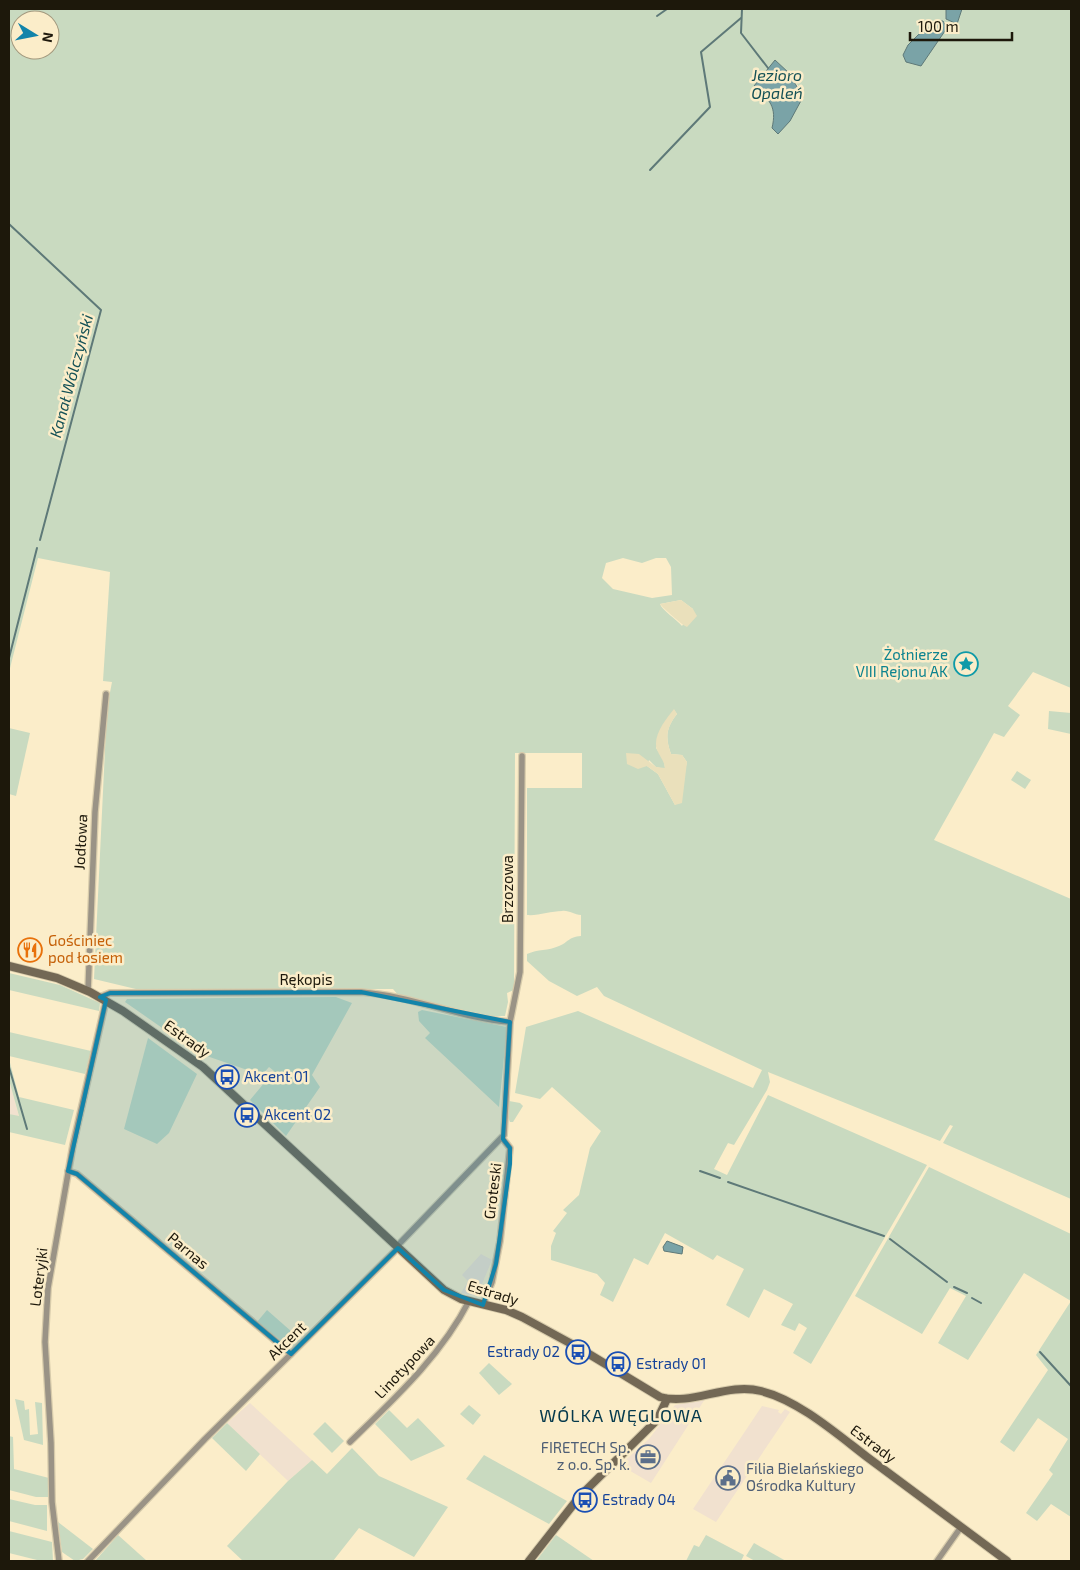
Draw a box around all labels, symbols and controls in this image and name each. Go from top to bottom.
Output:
north arrow [10,10,60,60]
scale bar [910,10,1012,42]
text: 100 m [918,17,959,35]
text: N [39,31,58,44]
water label: Jezioro Opaleń [751,65,803,102]
water label: Kanał Wólczyński [45,312,97,440]
place label: Żołnierze VIII Rejonu AK [856,645,948,681]
place icon: Żołnierze VIII Rejonu AK [953,651,979,677]
street label: Jodłowa [70,813,90,870]
street label: Brzozowa [498,855,516,923]
place label: Gościniec pod łosiem [48,931,123,966]
restaurant icon: Gościniec pod łosiem [17,937,43,963]
street label: Rękopis [279,970,333,988]
street label: Estrady [161,1015,214,1061]
bus stop icon: Akcent 01 [214,1064,240,1090]
place label: Akcent 01 [244,1067,309,1085]
bus stop icon: Akcent 02 [234,1102,260,1128]
place label: Akcent 02 [264,1105,331,1123]
street label: Groteski [480,1162,504,1220]
street label: Parnas [165,1228,213,1272]
street label: Loteryjki [25,1246,52,1307]
street label: Estrady [466,1276,521,1308]
street label: Akcent [264,1317,309,1363]
street label: Linotypowa [370,1331,438,1402]
bus stop icon: Estrady 02 [565,1339,591,1365]
place label: Estrady 02 [487,1342,560,1360]
bus stop icon: Estrady 01 [605,1351,631,1377]
place label: Estrady 01 [636,1354,707,1372]
district label: WÓLKA WĘGLOWA [539,1404,703,1426]
street label: Estrady [847,1420,900,1466]
place label: FIRETECH Sp. z o.o. Sp. k. [541,1438,630,1473]
office icon: FIRETECH Sp. z o.o. Sp. k. [635,1444,661,1470]
place label: Filia Bielańskiego Ośrodka Kultury [746,1459,864,1494]
public building icon: Filia Bielańskiego Ośrodka Kultury [715,1465,741,1491]
bus stop icon: Estrady 04 [572,1487,598,1513]
place label: Estrady 04 [602,1490,676,1508]

